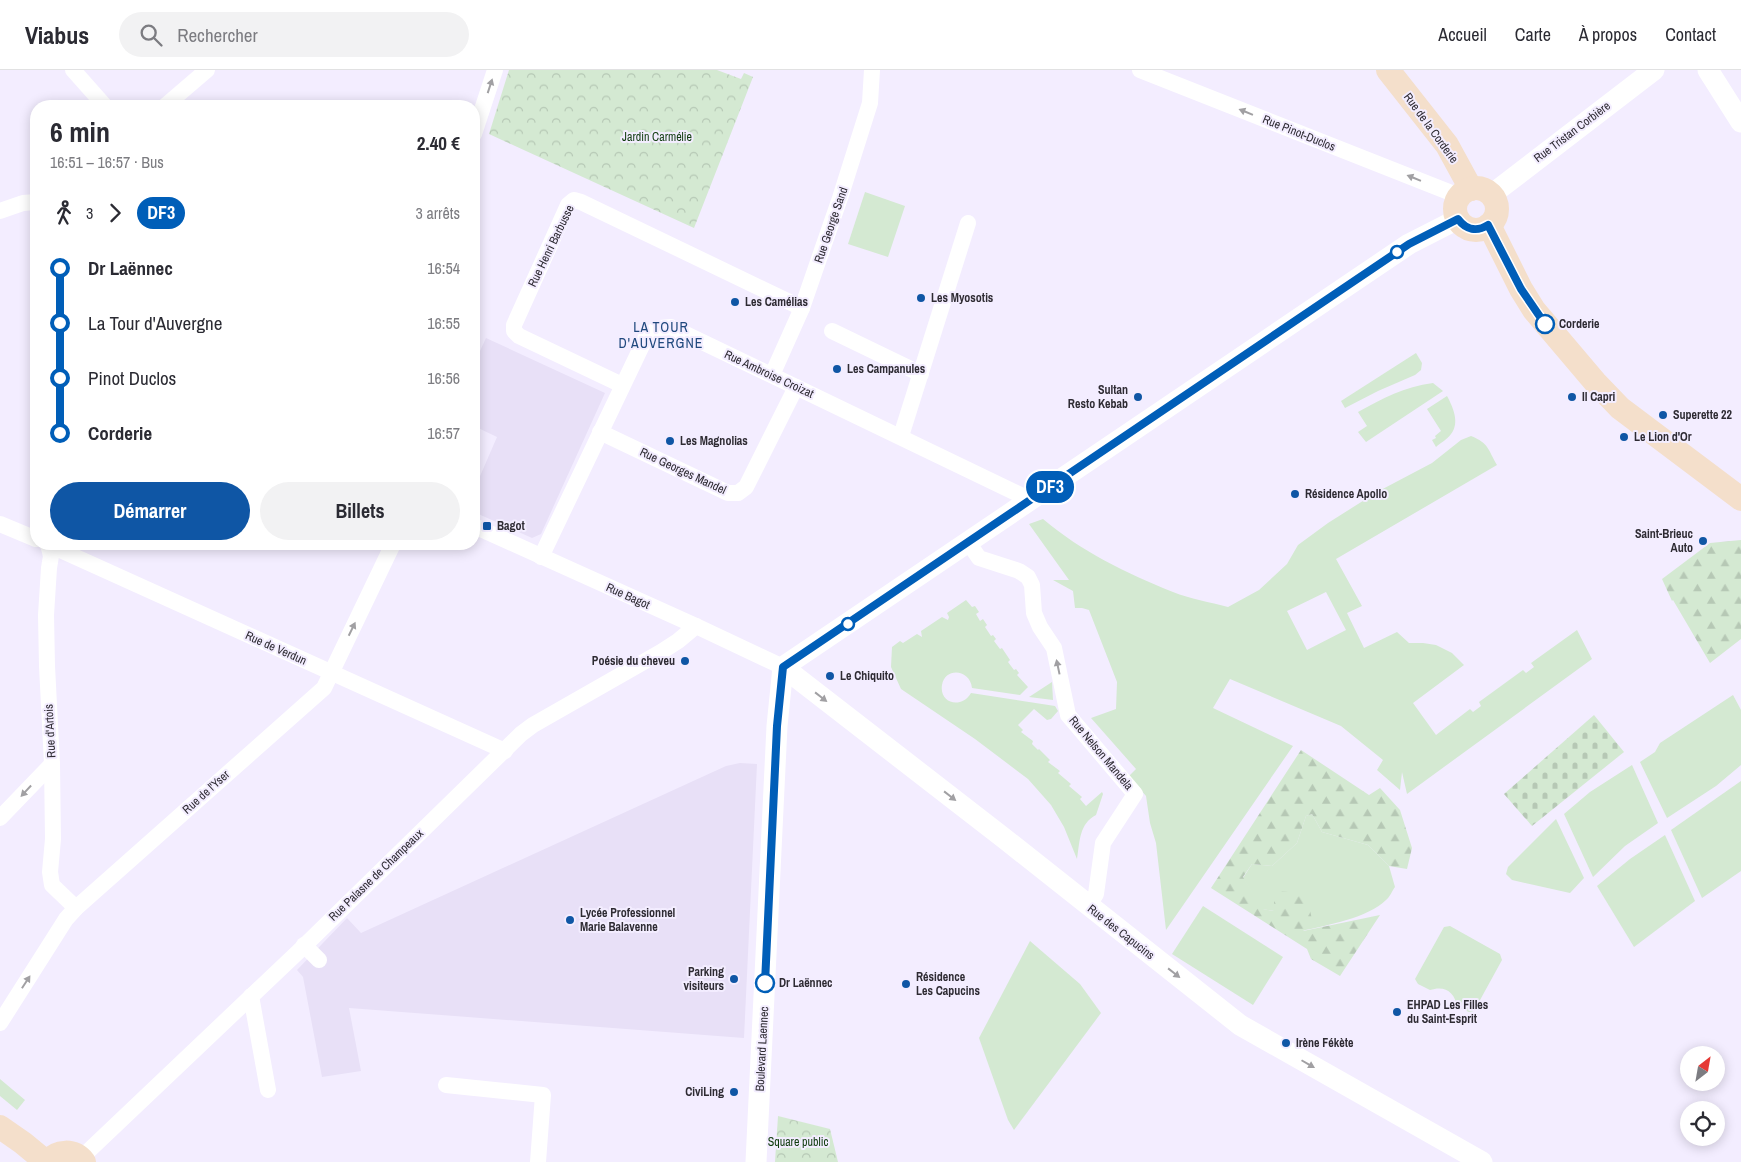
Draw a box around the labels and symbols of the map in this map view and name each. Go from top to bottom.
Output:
one-way arrow [486,78,494,93]
street label: Rue de la Corderie [1400,90,1462,166]
street label: Rue Tristan Corbière [1530,98,1614,166]
one-way arrow [1239,108,1254,115]
street label: Rue Pinot-Duclos [1260,111,1338,155]
park label: Jardin Carmélie [622,129,692,145]
one-way arrow [1407,174,1421,182]
street label: Rue George Sand [811,185,851,265]
street label: Rue Henri Barbusse [524,202,578,290]
unlabelled marker [1390,245,1404,259]
place label: Les Myosotis [931,290,994,306]
marker: Les Myosotis [915,292,927,304]
place label: Les Camélias [745,294,808,310]
marker: Les Camélias [729,296,741,308]
marker: Corderie [1535,314,1555,334]
place label: Corderie [1559,316,1600,332]
district label: LA TOUR D'AUVERGNE [619,318,703,352]
street label: Rue Ambroise Croizat [722,346,816,402]
place label: Les Campanules [847,361,926,377]
marker: Les Campanules [831,363,843,375]
place label: Sultan Resto Kebab [1068,382,1128,412]
place label: Il Capri [1582,389,1616,405]
marker: Sultan Resto Kebab [1132,391,1144,403]
marker: Il Capri [1566,391,1578,403]
place label: Superette 22 [1673,407,1733,423]
marker: Superette 22 [1657,409,1669,421]
place label: Le Lion d'Or [1634,429,1692,445]
marker: Le Lion d'Or [1618,431,1630,443]
place label: Les Magnolias [680,433,748,449]
marker: Les Magnolias [664,435,676,447]
street label: Rue Georges Mandel [637,444,729,498]
line badge: DF3 [1021,471,1079,503]
place label: Résidence Apollo [1305,486,1387,502]
marker: Résidence Apollo [1289,488,1301,500]
place label: Bagot [497,518,526,534]
marker: Bagot [481,520,493,532]
place label: Saint-Brieuc Auto [1635,526,1694,556]
marker: Saint-Brieuc Auto [1697,535,1709,547]
street label: Rue Bagot [603,579,653,613]
unlabelled marker [841,617,855,631]
one-way arrow [348,621,356,636]
street label: Rue de Verdun [243,627,309,669]
place label: Poésie du cheveu [592,653,675,669]
marker: Poésie du cheveu [679,655,691,667]
one-way arrow [1054,660,1062,675]
place label: Le Chiquito [840,668,894,684]
marker: Le Chiquito [824,670,836,682]
one-way arrow [815,692,828,703]
street label: Rue d'Artois [41,704,59,758]
street label: Rue Nelson Mandela [1065,713,1137,794]
street label: Rue de l'Yser [179,766,233,817]
one-way arrow [20,785,32,797]
one-way arrow [943,791,956,802]
street label: Rue Palasne de Champeaux [325,825,427,924]
street label: Rue des Capucins [1084,901,1158,963]
place label: Lycée Professionnel Marie Balavenne [580,905,676,935]
marker: Lycée Professionnel Marie Balavenne [564,914,576,926]
place label: Parking visiteurs [684,964,725,994]
one-way arrow [1167,968,1180,979]
place label: Résidence Les Capucins [916,969,981,999]
marker: Parking visiteurs [728,973,740,985]
marker: Dr Laënnec [755,973,775,993]
place label: Dr Laënnec [779,975,833,991]
one-way arrow [22,976,31,989]
marker: Résidence Les Capucins [900,978,912,990]
place label: EHPAD Les Filles du Saint-Esprit [1407,997,1489,1027]
street label: Boulevard Laennec [752,1006,772,1092]
marker: EHPAD Les Filles du Saint-Esprit [1391,1006,1403,1018]
place label: Irène Fékète [1296,1035,1354,1051]
marker: Irène Fékète [1280,1037,1292,1049]
north arrow [1680,1046,1725,1091]
one-way arrow [1301,1060,1314,1069]
place label: CiviLing [685,1084,724,1100]
marker: CiviLing [728,1086,740,1098]
park label: Square public [768,1134,828,1150]

